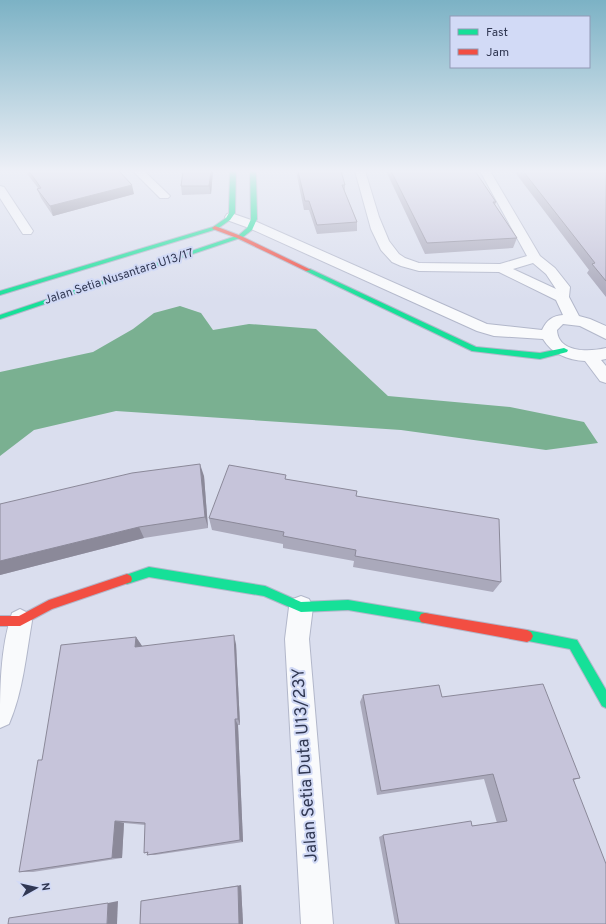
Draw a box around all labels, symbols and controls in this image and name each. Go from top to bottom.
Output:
legend [450,16,590,68]
text: Fast [486,25,508,41]
text: Jam [486,45,509,61]
street label: Jalan Setia Nusantara U13/17 [42,245,196,309]
street label: Jalan Setia Duta U13/23Y [288,667,324,863]
north arrow [16,868,56,908]
text: N [37,882,52,892]

